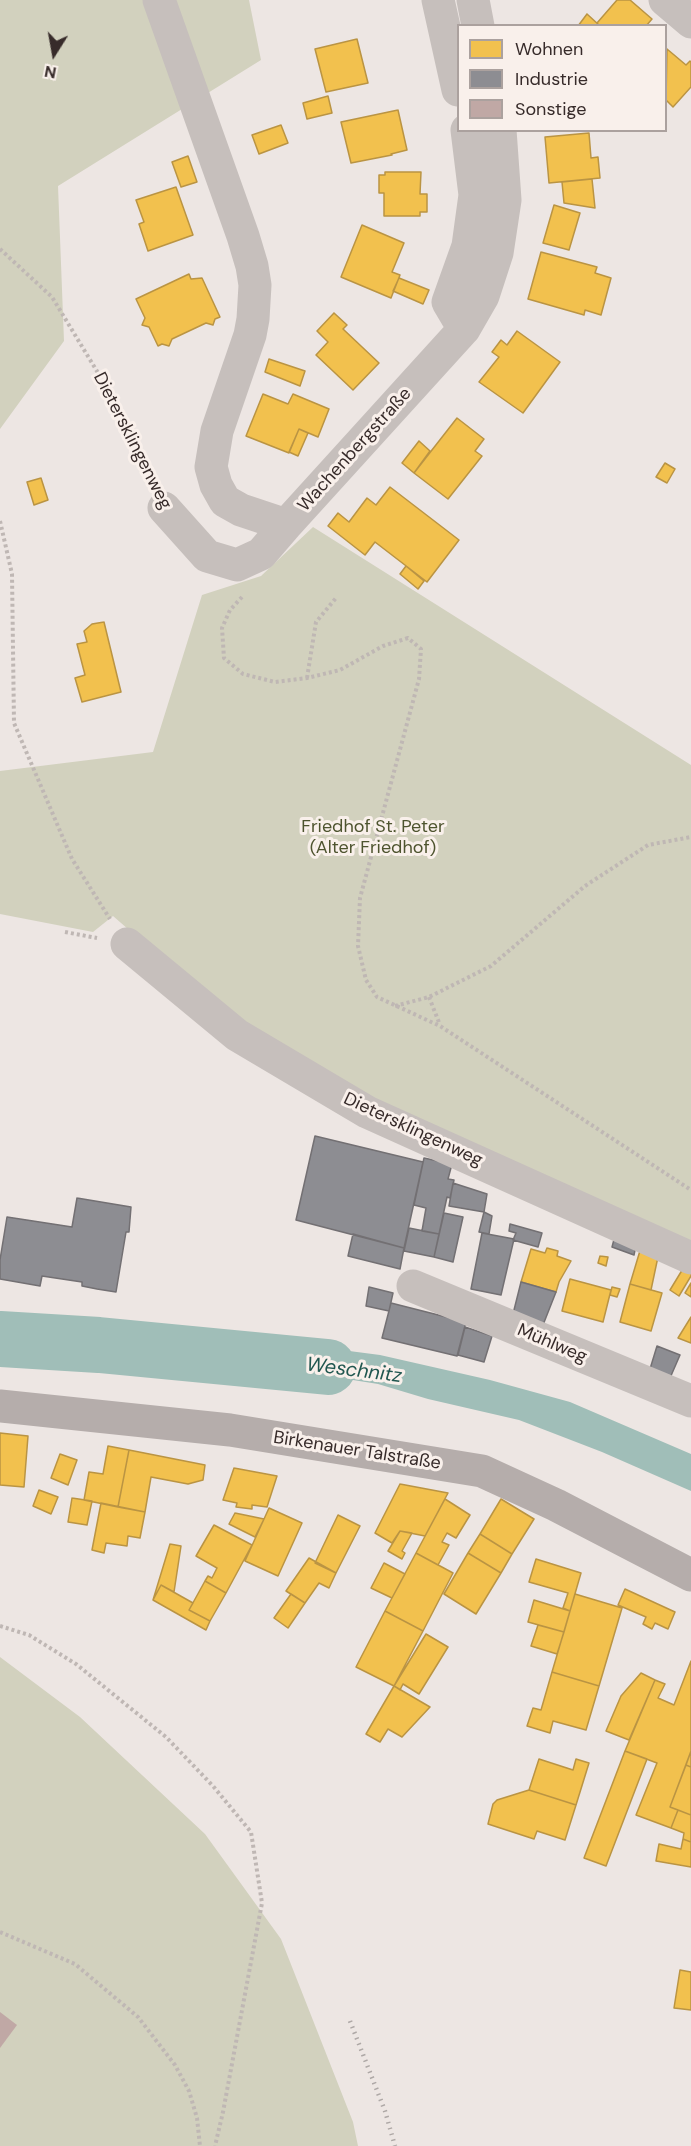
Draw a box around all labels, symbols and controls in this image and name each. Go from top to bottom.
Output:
north arrow [24,24,84,84]
legend [457,24,667,132]
text: Wohnen [515,37,583,61]
text: N [43,61,58,84]
text: Industrie [515,67,588,91]
text: Sonstige [515,97,586,121]
street label: Dietersklingenweg [88,369,176,513]
street label: Wachenbergstraße [294,383,416,517]
park label: Friedhof St. Peter (Alter Friedhof) [301,816,445,858]
street label: Dietersklingenweg [340,1088,486,1172]
street label: Mühlweg [514,1320,590,1368]
water label: Weschnitz [305,1353,403,1389]
street label: Birkenauer Talstraße [272,1427,442,1475]

